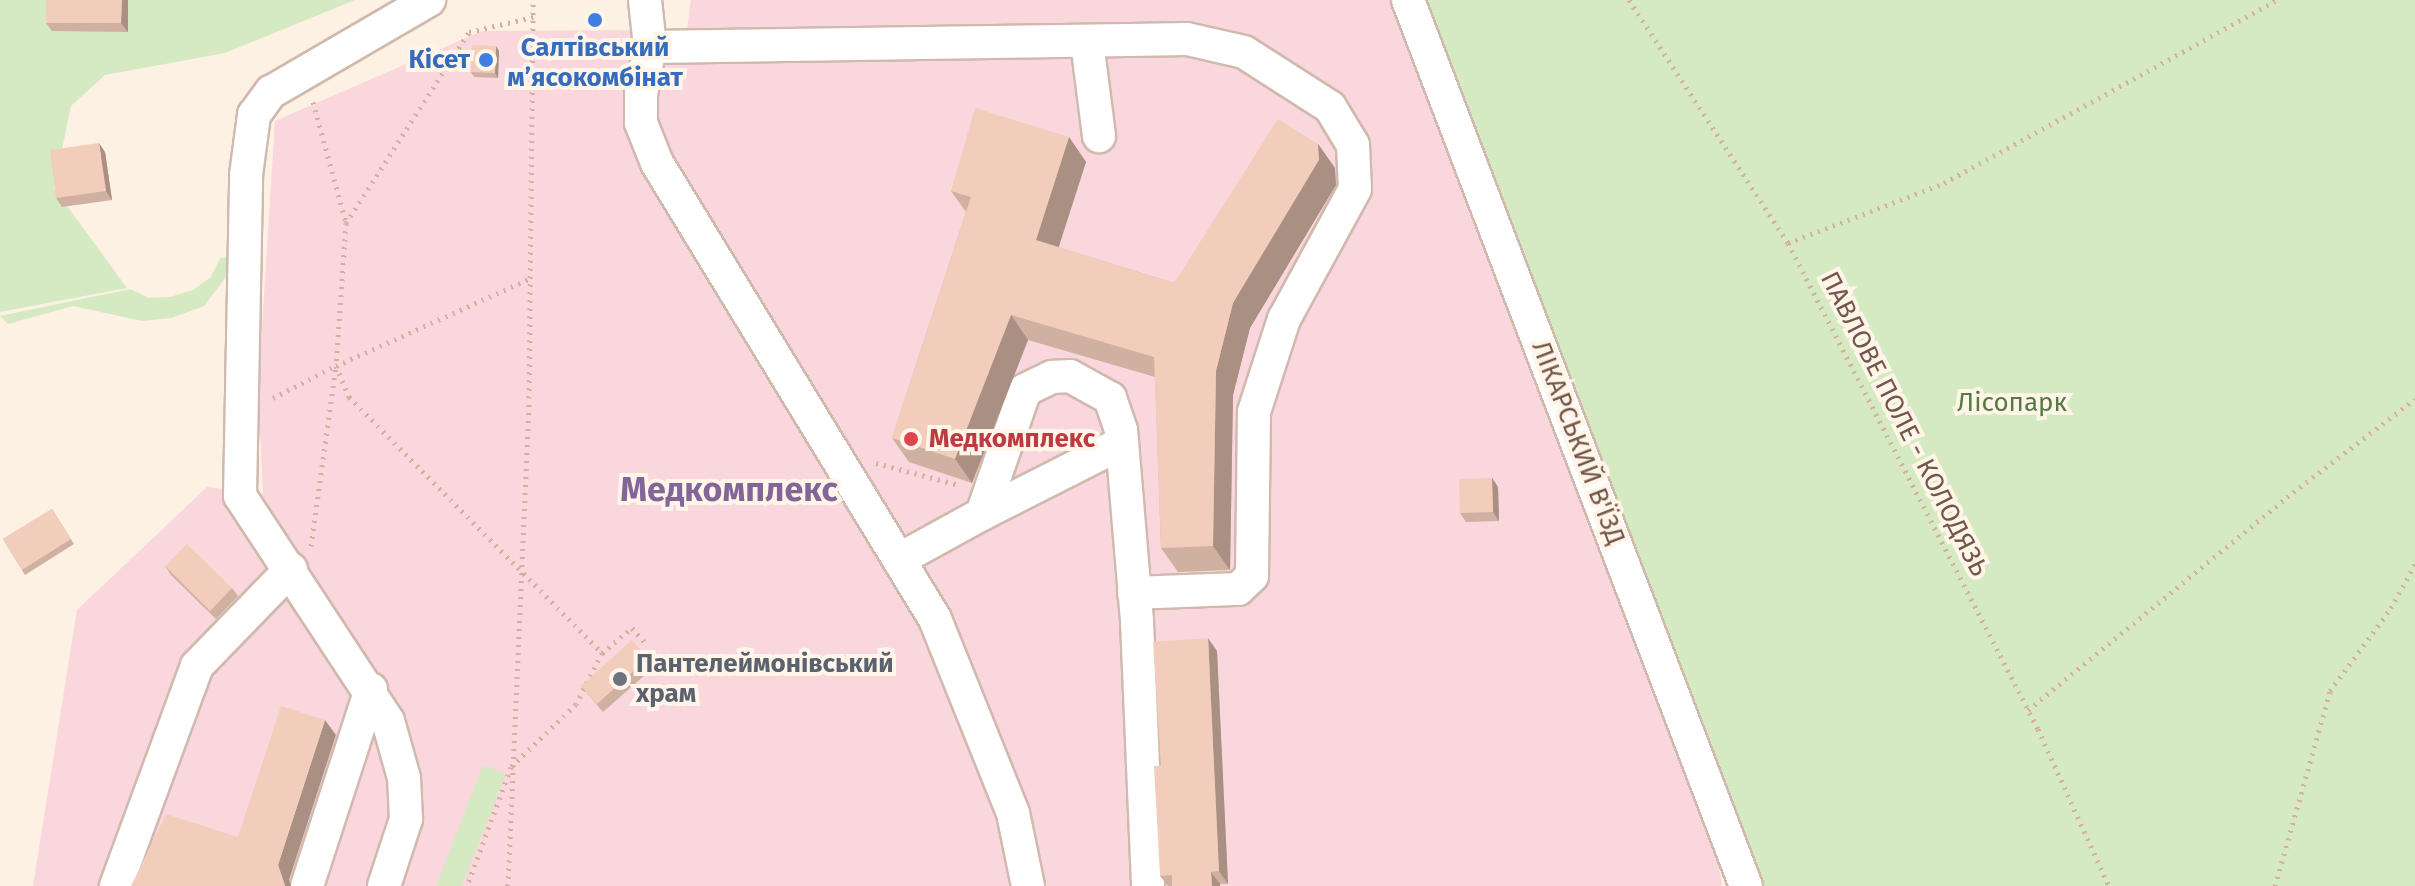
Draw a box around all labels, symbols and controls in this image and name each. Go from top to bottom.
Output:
marker: Салтівський мʼясокомбінат [586,11,604,29]
place label: Салтівський мʼясокомбінат [507,32,683,94]
place label: Кісет [409,44,470,76]
marker: Кісет [477,51,495,69]
street label: ПАВЛОВЕ ПОЛЕ - КОЛОДЯЗЬ [1813,266,1995,582]
street label: ЛІКАРСЬКИЙ В'ЇЗД [1525,337,1631,549]
park label: Лісопарк [1957,387,2067,419]
place label: Медкомплекс [929,423,1095,455]
marker: Медкомплекс [900,428,922,450]
district label: Медкомплекс [620,470,838,510]
place label: Пантелеймонівський храм [636,648,894,710]
marker: Пантелеймонівський храм [611,670,629,688]

